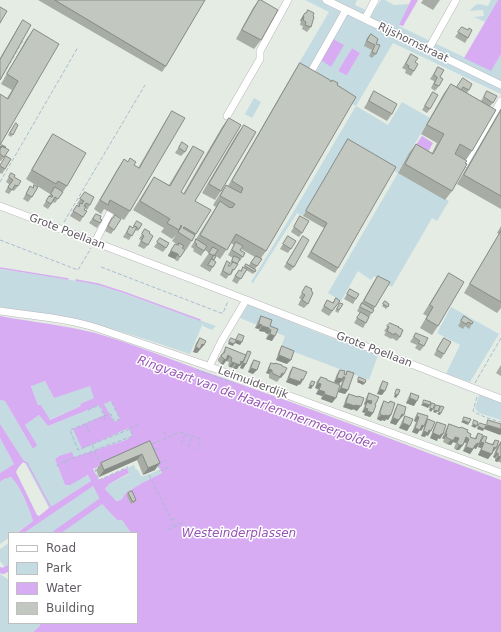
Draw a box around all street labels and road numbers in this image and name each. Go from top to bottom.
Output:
street label: Rijshornstraat [376,20,450,66]
street label: Grote Poellaan [27,211,107,253]
street label: Grote Poellaan [334,329,414,371]
street label: Leimuiderdijk [216,364,290,402]

